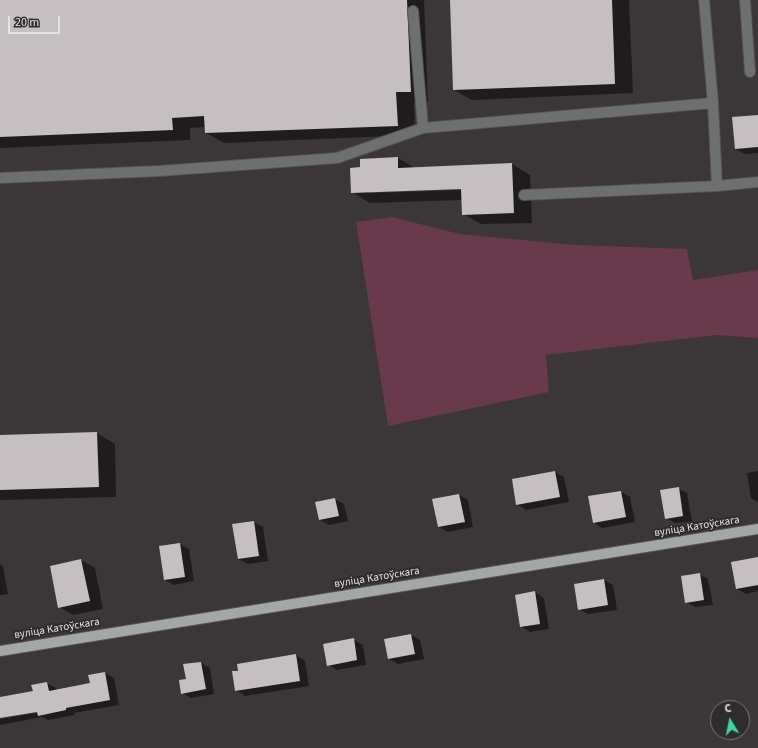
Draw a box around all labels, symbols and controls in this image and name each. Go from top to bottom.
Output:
scale bar [10,8,62,34]
text: 20 m [15,14,39,31]
street label: вуліца Катоўскага [653,514,741,540]
street label: вуліца Катоўскага [333,565,421,591]
street label: вуліца Катоўскага [13,616,101,642]
north arrow [710,700,750,740]
text: С [724,701,732,717]

